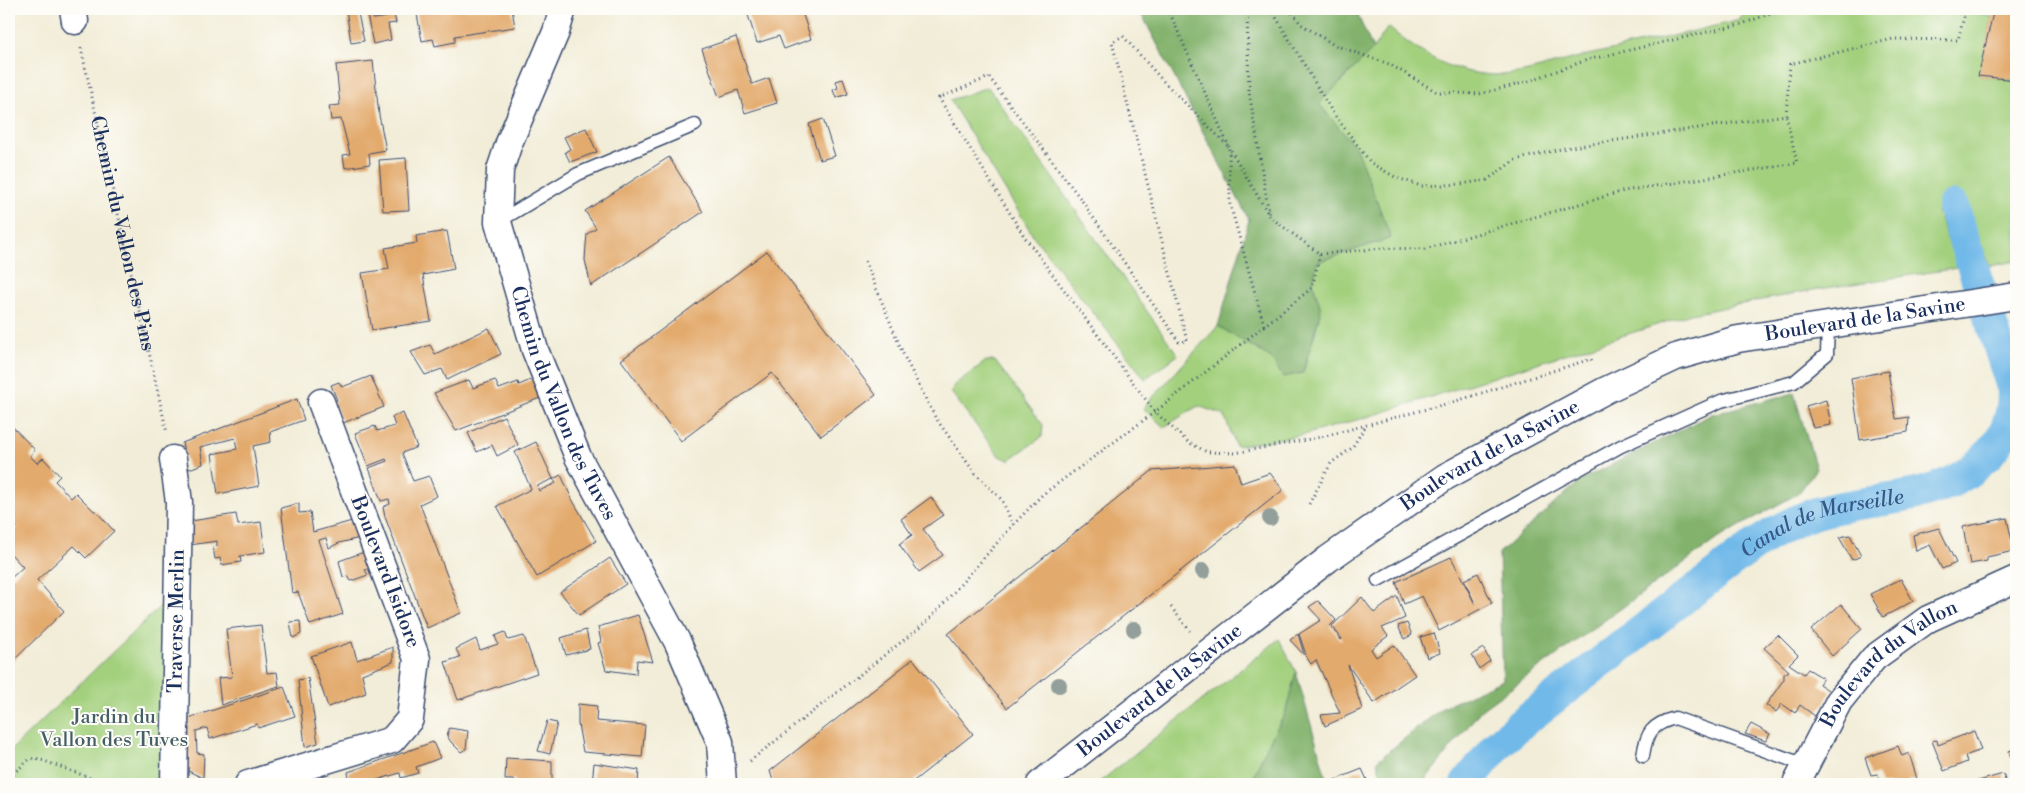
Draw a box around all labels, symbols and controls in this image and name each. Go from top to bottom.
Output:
street label: Chemin du Vallon des Pins [84,114,161,353]
street label: Chemin du Vallon des Tuves [505,283,622,525]
street label: Boulevard de la Savine [1762,291,1967,347]
street label: Boulevard de la Savine [1395,394,1584,517]
water label: Canal de Marseille [1735,484,1906,564]
street label: Boulevard Isidore [344,492,425,652]
street label: Traverse Merlin [163,549,191,693]
street label: Boulevard du Vallon [1814,595,1962,733]
street label: Boulevard de la Savine [1072,618,1247,763]
park label: Jardin du Vallon des Tuves [39,705,188,753]

